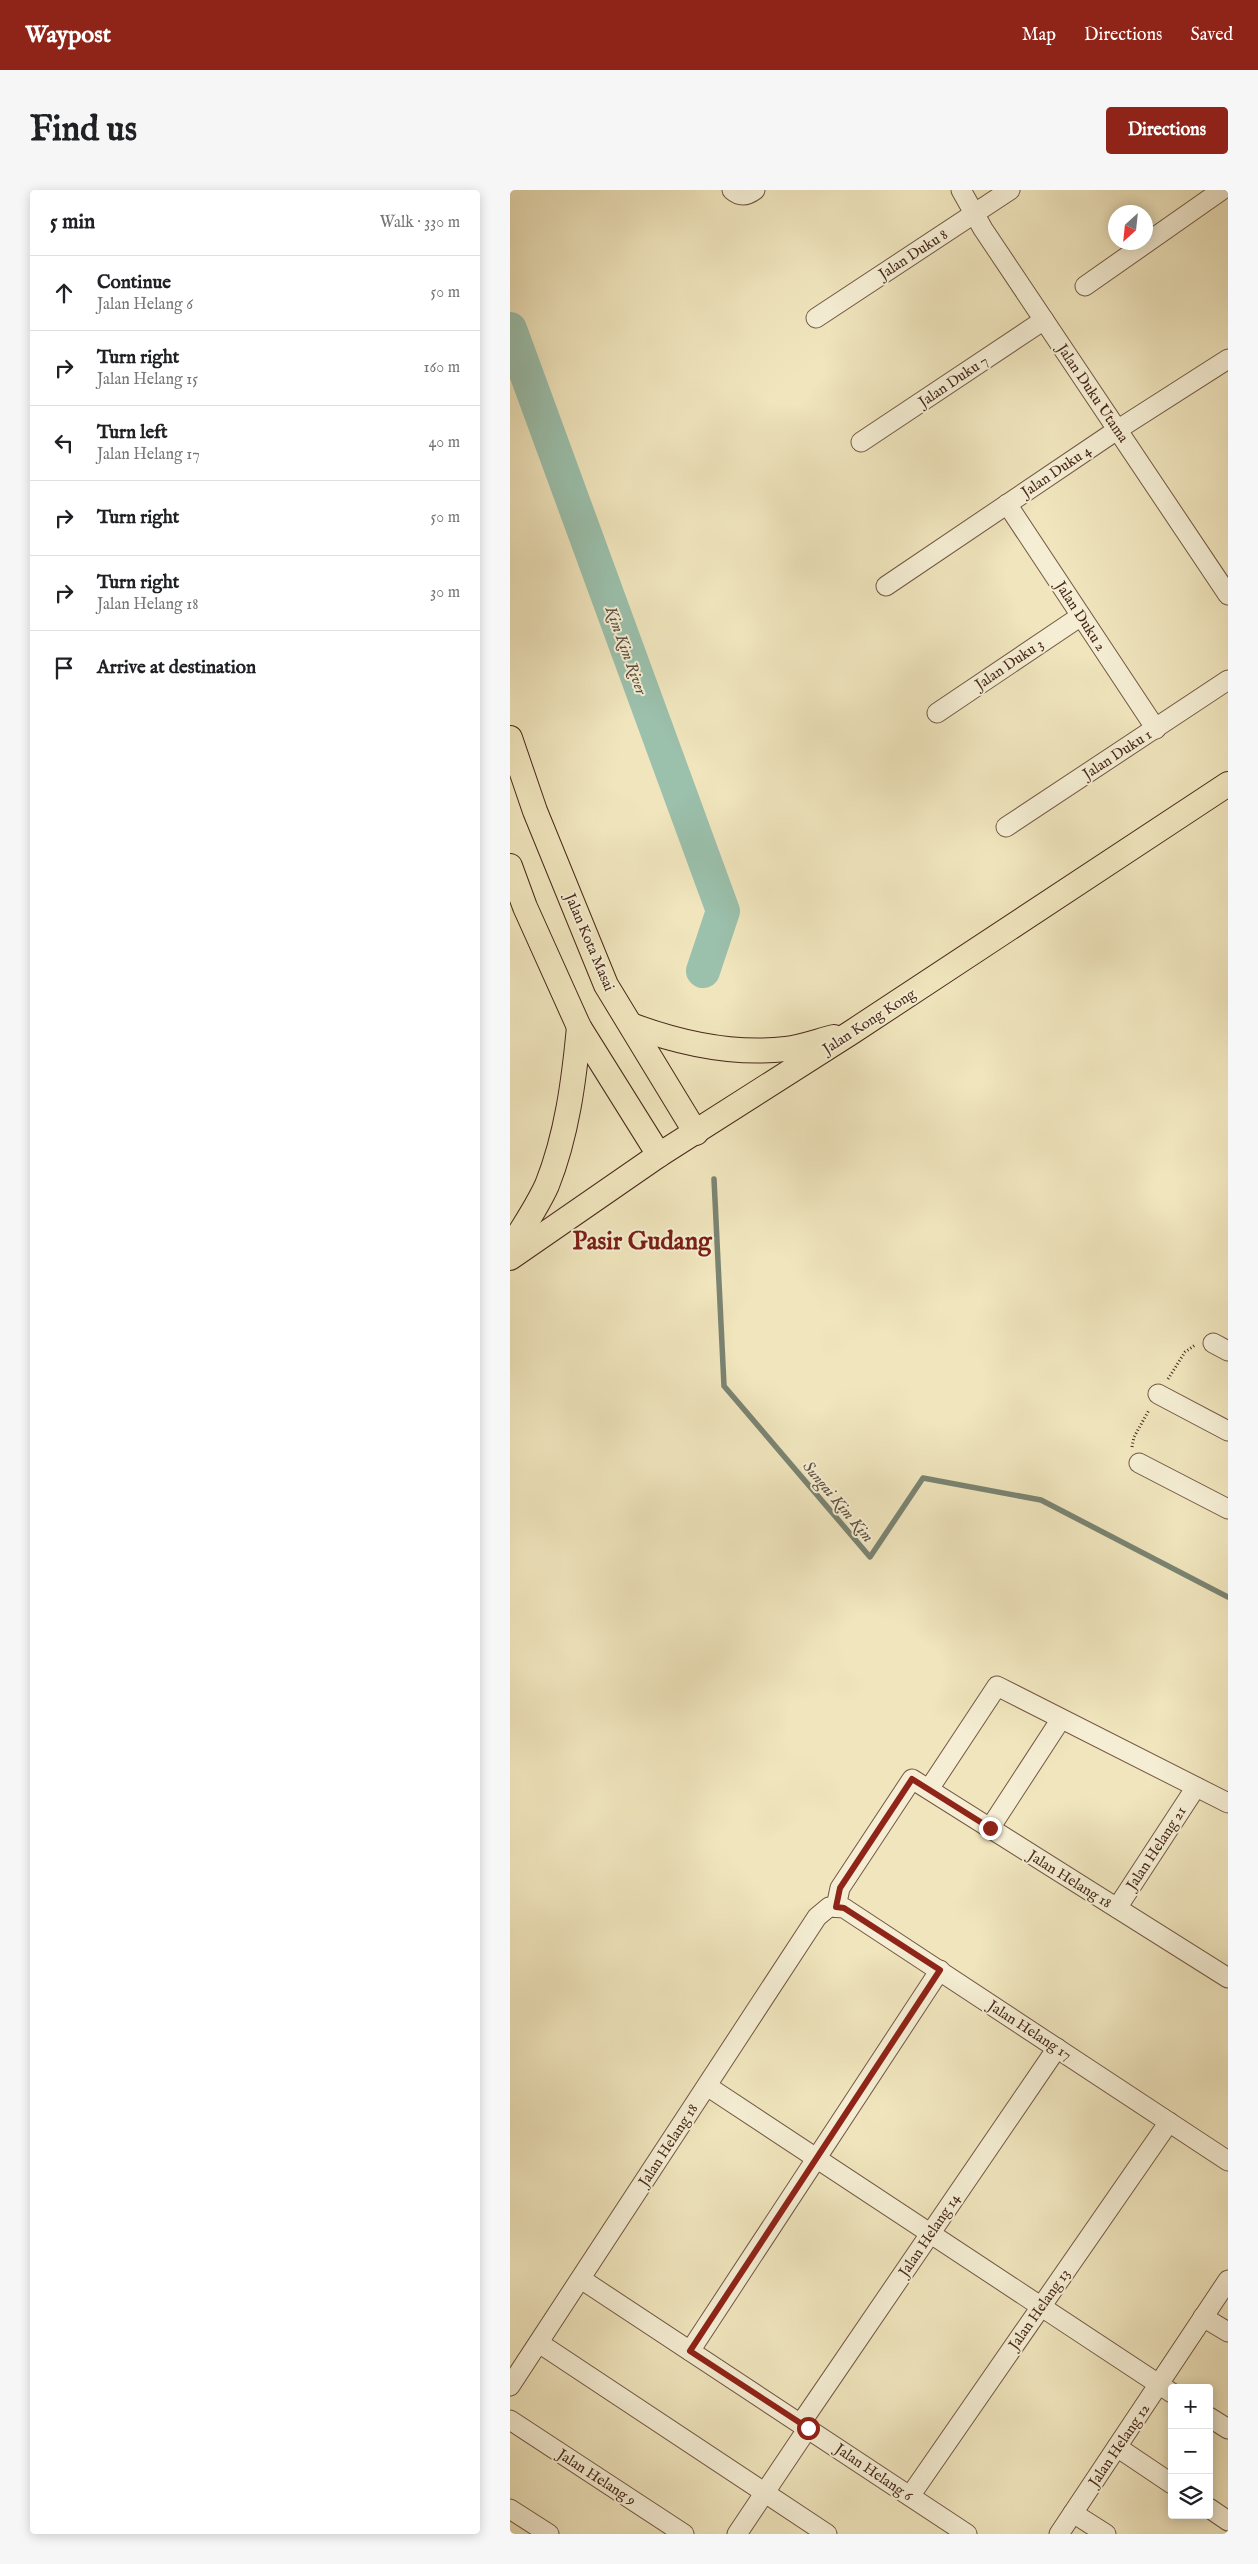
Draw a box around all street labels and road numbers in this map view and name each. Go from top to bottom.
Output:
street label: Jalan Duku 8 [873,225,952,285]
street label: Jalan Duku Utama [1051,339,1133,447]
street label: Jalan Duku 7 [913,351,992,413]
street label: Jalan Duku 4 [1016,441,1095,503]
street label: Jalan Duku 2 [1050,576,1110,655]
street label: Jalan Duku 3 [970,635,1047,695]
street label: Jalan Duku 1 [1077,725,1155,785]
street label: Jalan Kota Masai [560,889,619,994]
street label: Jalan Kong Kong [817,984,920,1060]
street label: Jalan Helang 21 [1121,1803,1191,1895]
street label: Jalan Helang 18 [1023,1845,1115,1913]
street label: Jalan Helang 17 [983,1995,1075,2065]
street label: Jalan Helang 18 [633,2100,702,2192]
street label: Jalan Helang 14 [893,2189,965,2282]
street label: Jalan Helang 13 [1003,2265,1074,2355]
street label: Jalan Helang 12 [1084,2400,1154,2492]
street label: Jalan Helang 6 [829,2438,917,2506]
street label: Jalan Helang 9 [552,2444,640,2510]

